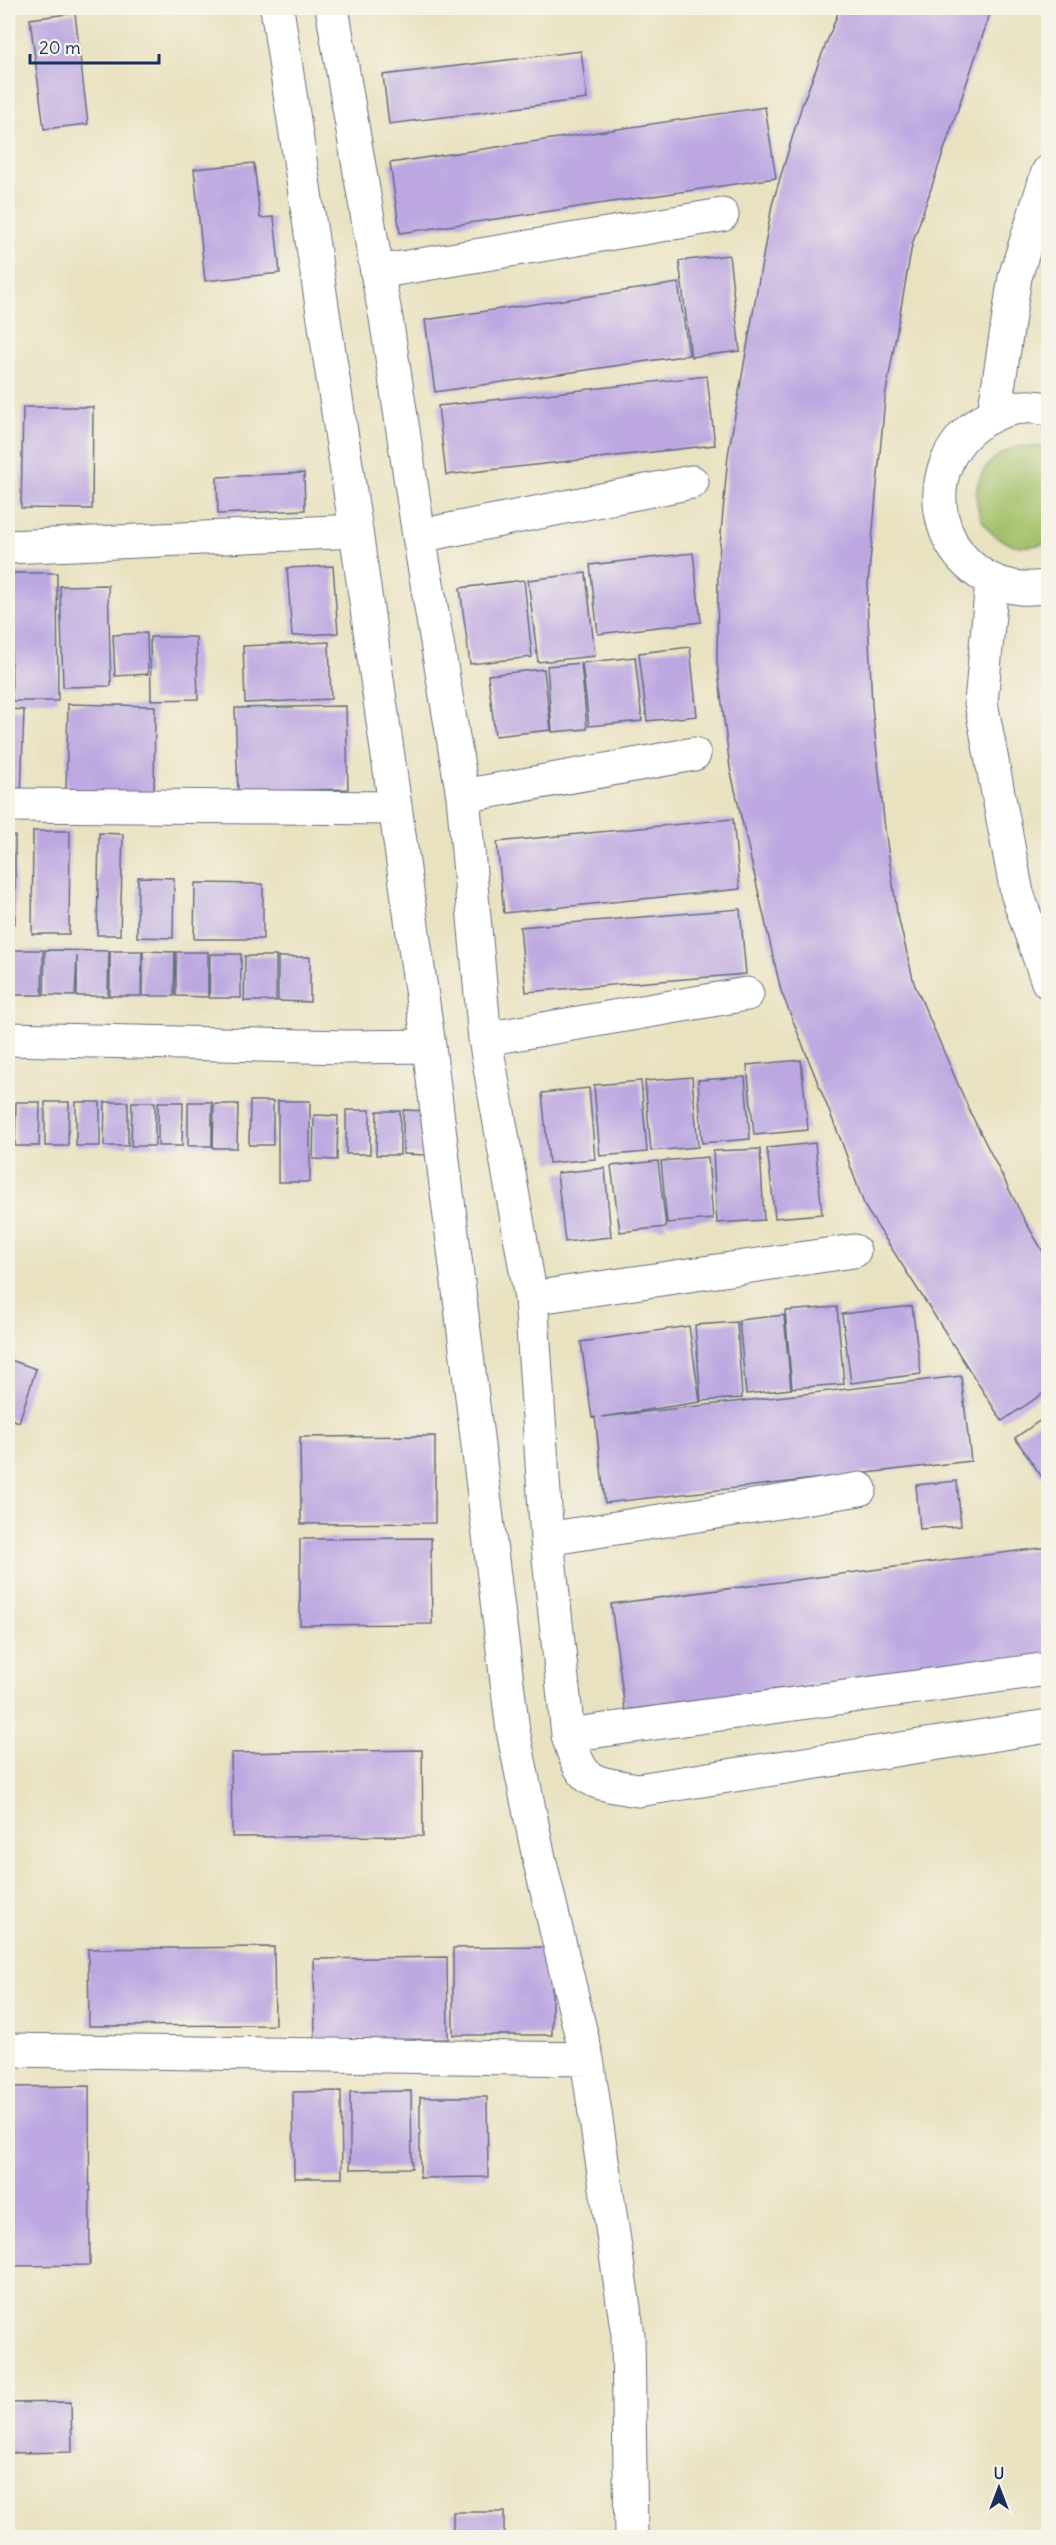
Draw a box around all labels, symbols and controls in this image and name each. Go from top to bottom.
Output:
scale bar [30,27,159,65]
text: 20 m [39,36,81,59]
north arrow [969,2458,1029,2518]
text: U [994,2463,1004,2483]

